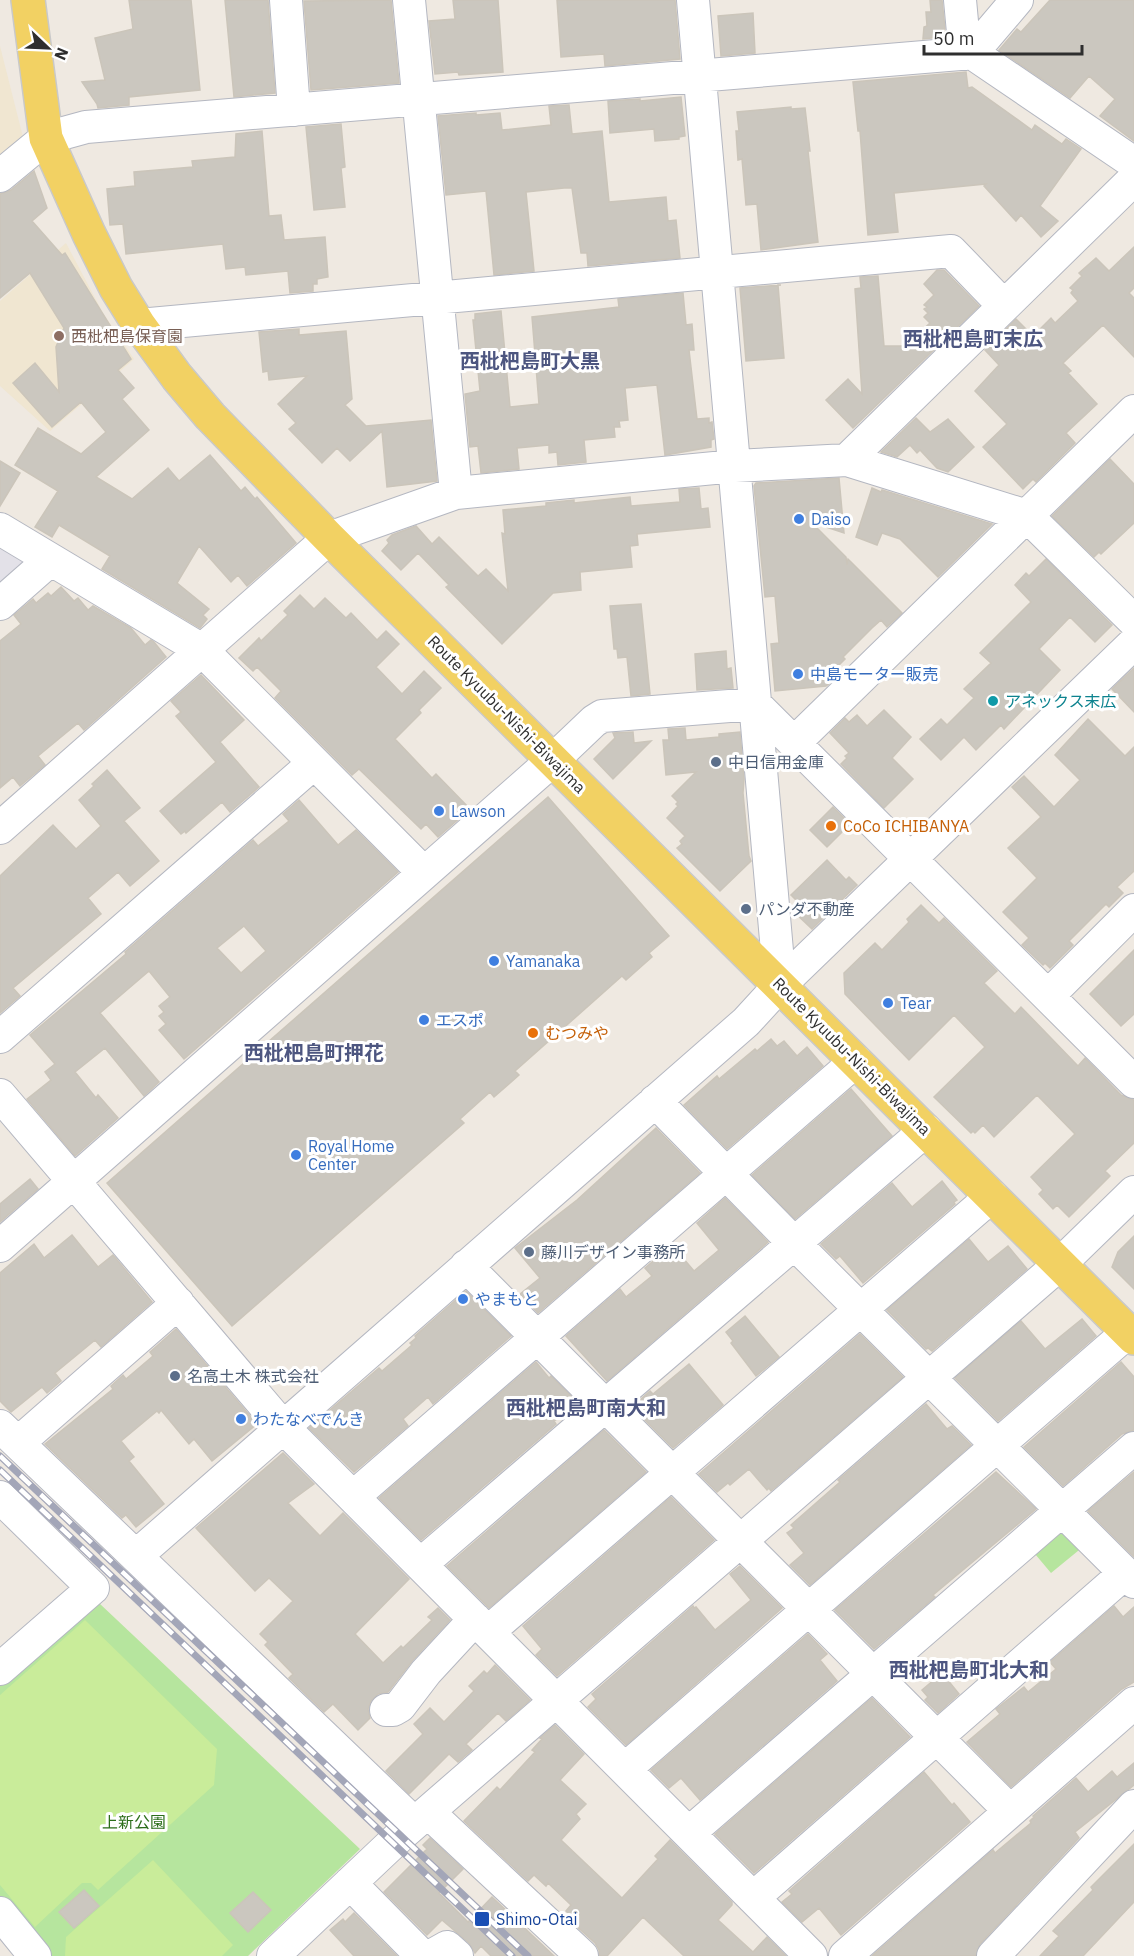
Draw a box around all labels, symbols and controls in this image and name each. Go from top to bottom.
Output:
north arrow [18,18,78,78]
scale bar [924,18,1082,56]
text: 50 m [933,27,975,50]
text: N [50,45,73,63]
district label: 西枇杷島町末広 [903,325,1043,352]
place label: 西枇杷島保育園 [71,326,183,346]
marker: 西枇杷島保育園 [52,329,66,343]
district label: 西枇杷島町大黒 [460,347,600,374]
place label: Daiso [811,509,851,529]
marker: Daiso [792,512,806,526]
street label: Route Kyuubu-Nishi-Biwajima [424,631,591,798]
place label: 中島モーター販売 [810,664,938,684]
marker: 中島モーター販売 [791,667,805,681]
place label: アネックス末広 [1005,691,1117,711]
marker: アネックス末広 [986,694,1000,708]
place label: 中日信用金庫 [728,752,824,772]
marker: 中日信用金庫 [709,755,723,769]
place label: Lawson [451,801,506,821]
marker: Lawson [432,804,446,818]
place label: CoCo ICHIBANYA [843,816,969,836]
marker: CoCo ICHIBANYA [824,819,838,833]
place label: パンダ不動産 [758,899,855,919]
marker: パンダ不動産 [739,902,753,916]
place label: Yamanaka [506,951,581,971]
marker: Yamanaka [487,954,501,968]
street label: Route Kyuubu-Nishi-Biwajima [769,973,936,1140]
place label: Tear [900,993,931,1013]
marker: Tear [881,996,895,1010]
place label: エスポ [436,1010,484,1030]
marker: エスポ [417,1013,431,1027]
place label: むつみや [545,1023,609,1043]
marker: むつみや [526,1026,540,1040]
district label: 西枇杷島町押花 [244,1039,384,1066]
place label: Royal Home Center [308,1136,395,1174]
marker: Royal Home Center [289,1148,303,1162]
place label: 藤川デザイン事務所 [541,1242,685,1262]
marker: 藤川デザイン事務所 [522,1245,536,1259]
place label: やまもと [475,1289,539,1309]
marker: やまもと [456,1292,470,1306]
place label: 名高土木 株式会社 [187,1366,319,1386]
marker: 名高土木 株式会社 [168,1369,182,1383]
district label: 西枇杷島町南大和 [506,1394,666,1421]
place label: わたなべでんき [253,1409,364,1429]
marker: わたなべでんき [234,1412,248,1426]
district label: 西枇杷島町北大和 [889,1656,1049,1683]
park label: 上新公園 [102,1812,166,1832]
place label: Shimo-Otai [496,1909,578,1929]
marker: Shimo-Otai [473,1910,491,1928]

